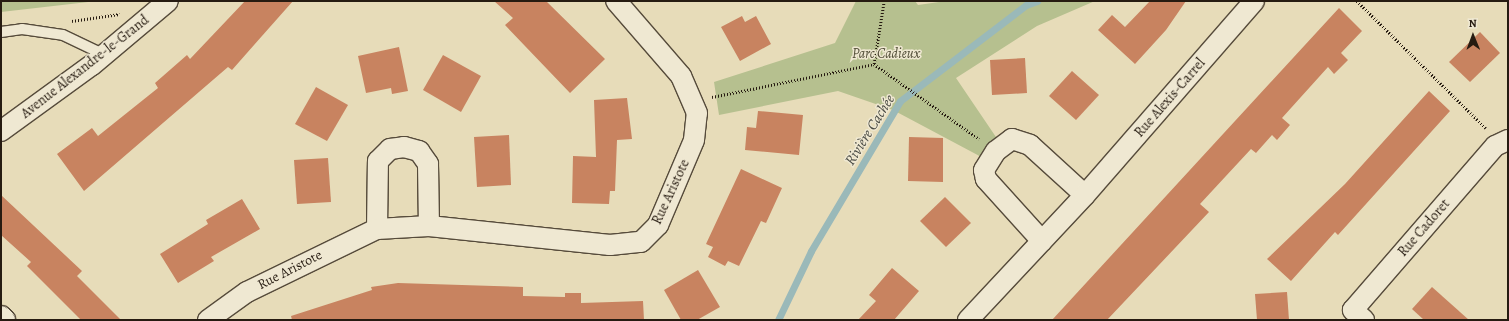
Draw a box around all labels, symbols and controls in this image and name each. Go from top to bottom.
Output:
street label: Avenue Alexandre-le-Grand [18,12,152,122]
north arrow [1453,16,1493,56]
text: N [1469,16,1477,31]
park label: Parc Cadieux [852,46,920,62]
street label: Rue Alexis-Carrel [1131,55,1209,141]
water label: Rivière Cachée [841,91,899,169]
street label: Rue Aristote [649,157,693,227]
street label: Rue Cadoret [1394,196,1454,260]
street label: Rue Aristote [255,247,325,293]

